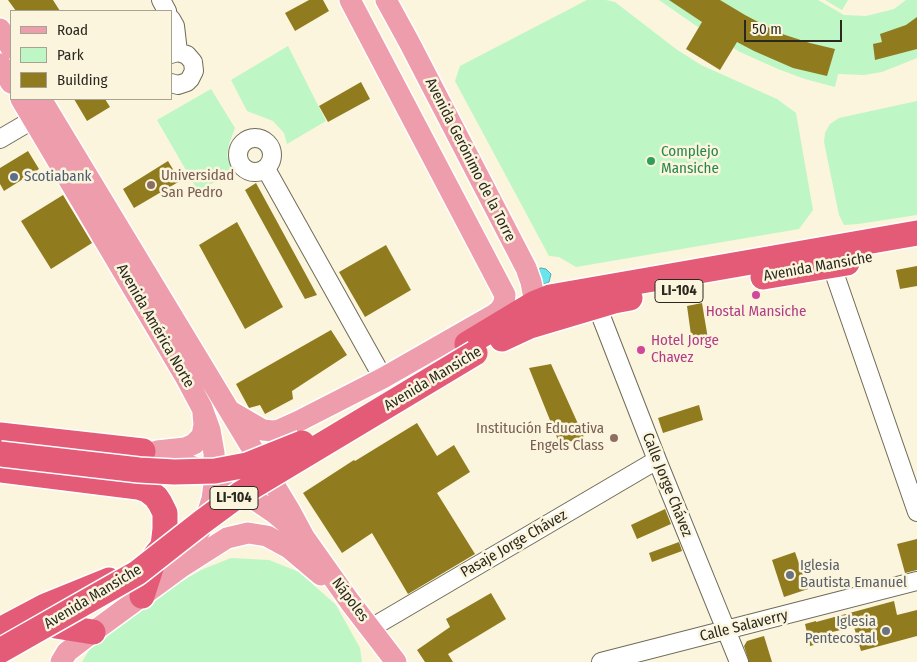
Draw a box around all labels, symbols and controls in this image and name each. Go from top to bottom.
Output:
legend [10,10,172,100]
scale bar [747,10,844,42]
text: 50 m [752,20,782,38]
text: Road [57,21,88,39]
text: Park [57,46,84,64]
text: Building [57,71,108,89]
street label: Avenida Gerónimo de la Torre [421,75,519,245]
place label: Complejo Mansiche [661,143,719,178]
marker: Complejo Mansiche [645,155,657,167]
place label: Universidad San Pedro [161,167,234,202]
place label: Scotiabank [24,168,92,186]
marker: Scotiabank [8,171,20,183]
marker: Universidad San Pedro [145,179,157,191]
street label: Avenida Mansiche [762,249,874,285]
street label: Avenida América Norte [112,261,198,391]
road number: LI-104 [655,280,703,302]
marker: Hostal Mansiche [750,289,762,301]
place label: Hostal Mansiche [706,303,806,321]
place label: Hotel Jorge Chavez [651,332,719,367]
street label: Avenida Mansiche [381,343,485,415]
marker: Hotel Jorge Chavez [635,344,647,356]
place label: Institución Educativa Engels Class [476,420,604,455]
street label: Calle Jorge Chávez [638,430,696,540]
marker: Institución Educativa Engels Class [608,432,620,444]
road number: LI-104 [210,486,258,509]
street label: Pasaje Jorge Chávez [458,506,570,582]
place label: Iglesia Bautista Emanuel [800,557,907,592]
street label: Avenida Mansiche [41,561,145,633]
marker: Iglesia Bautista Emanuel [784,569,796,581]
street label: Nápoles [328,575,372,625]
street label: Calle Salaverry [698,606,790,646]
place label: Iglesia Pentecostal [805,613,876,648]
marker: Iglesia Pentecostal [880,625,892,637]

